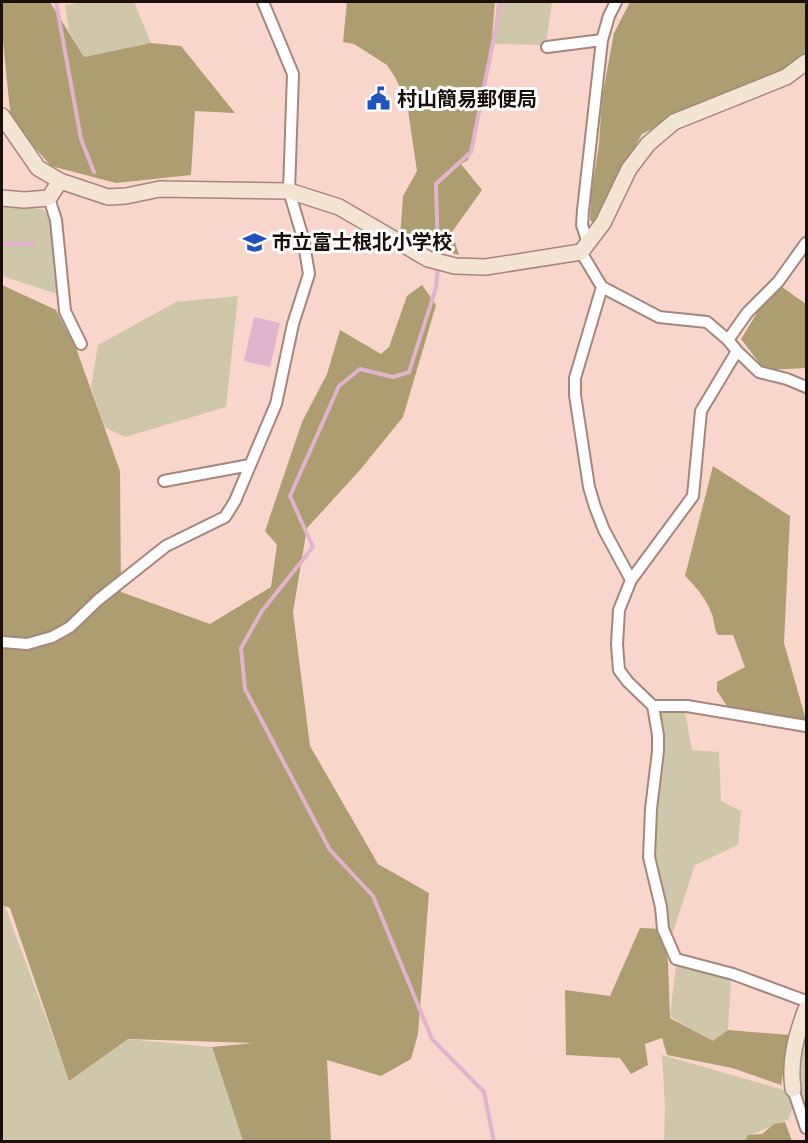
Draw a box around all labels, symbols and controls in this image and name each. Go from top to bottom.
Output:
public building icon: 村山簡易郵便局 [366,86,392,112]
place label: 村山簡易郵便局 [397,86,537,112]
school or university icon: 市立富士根北小学校 [241,229,267,255]
place label: 市立富士根北小学校 [272,229,452,255]

